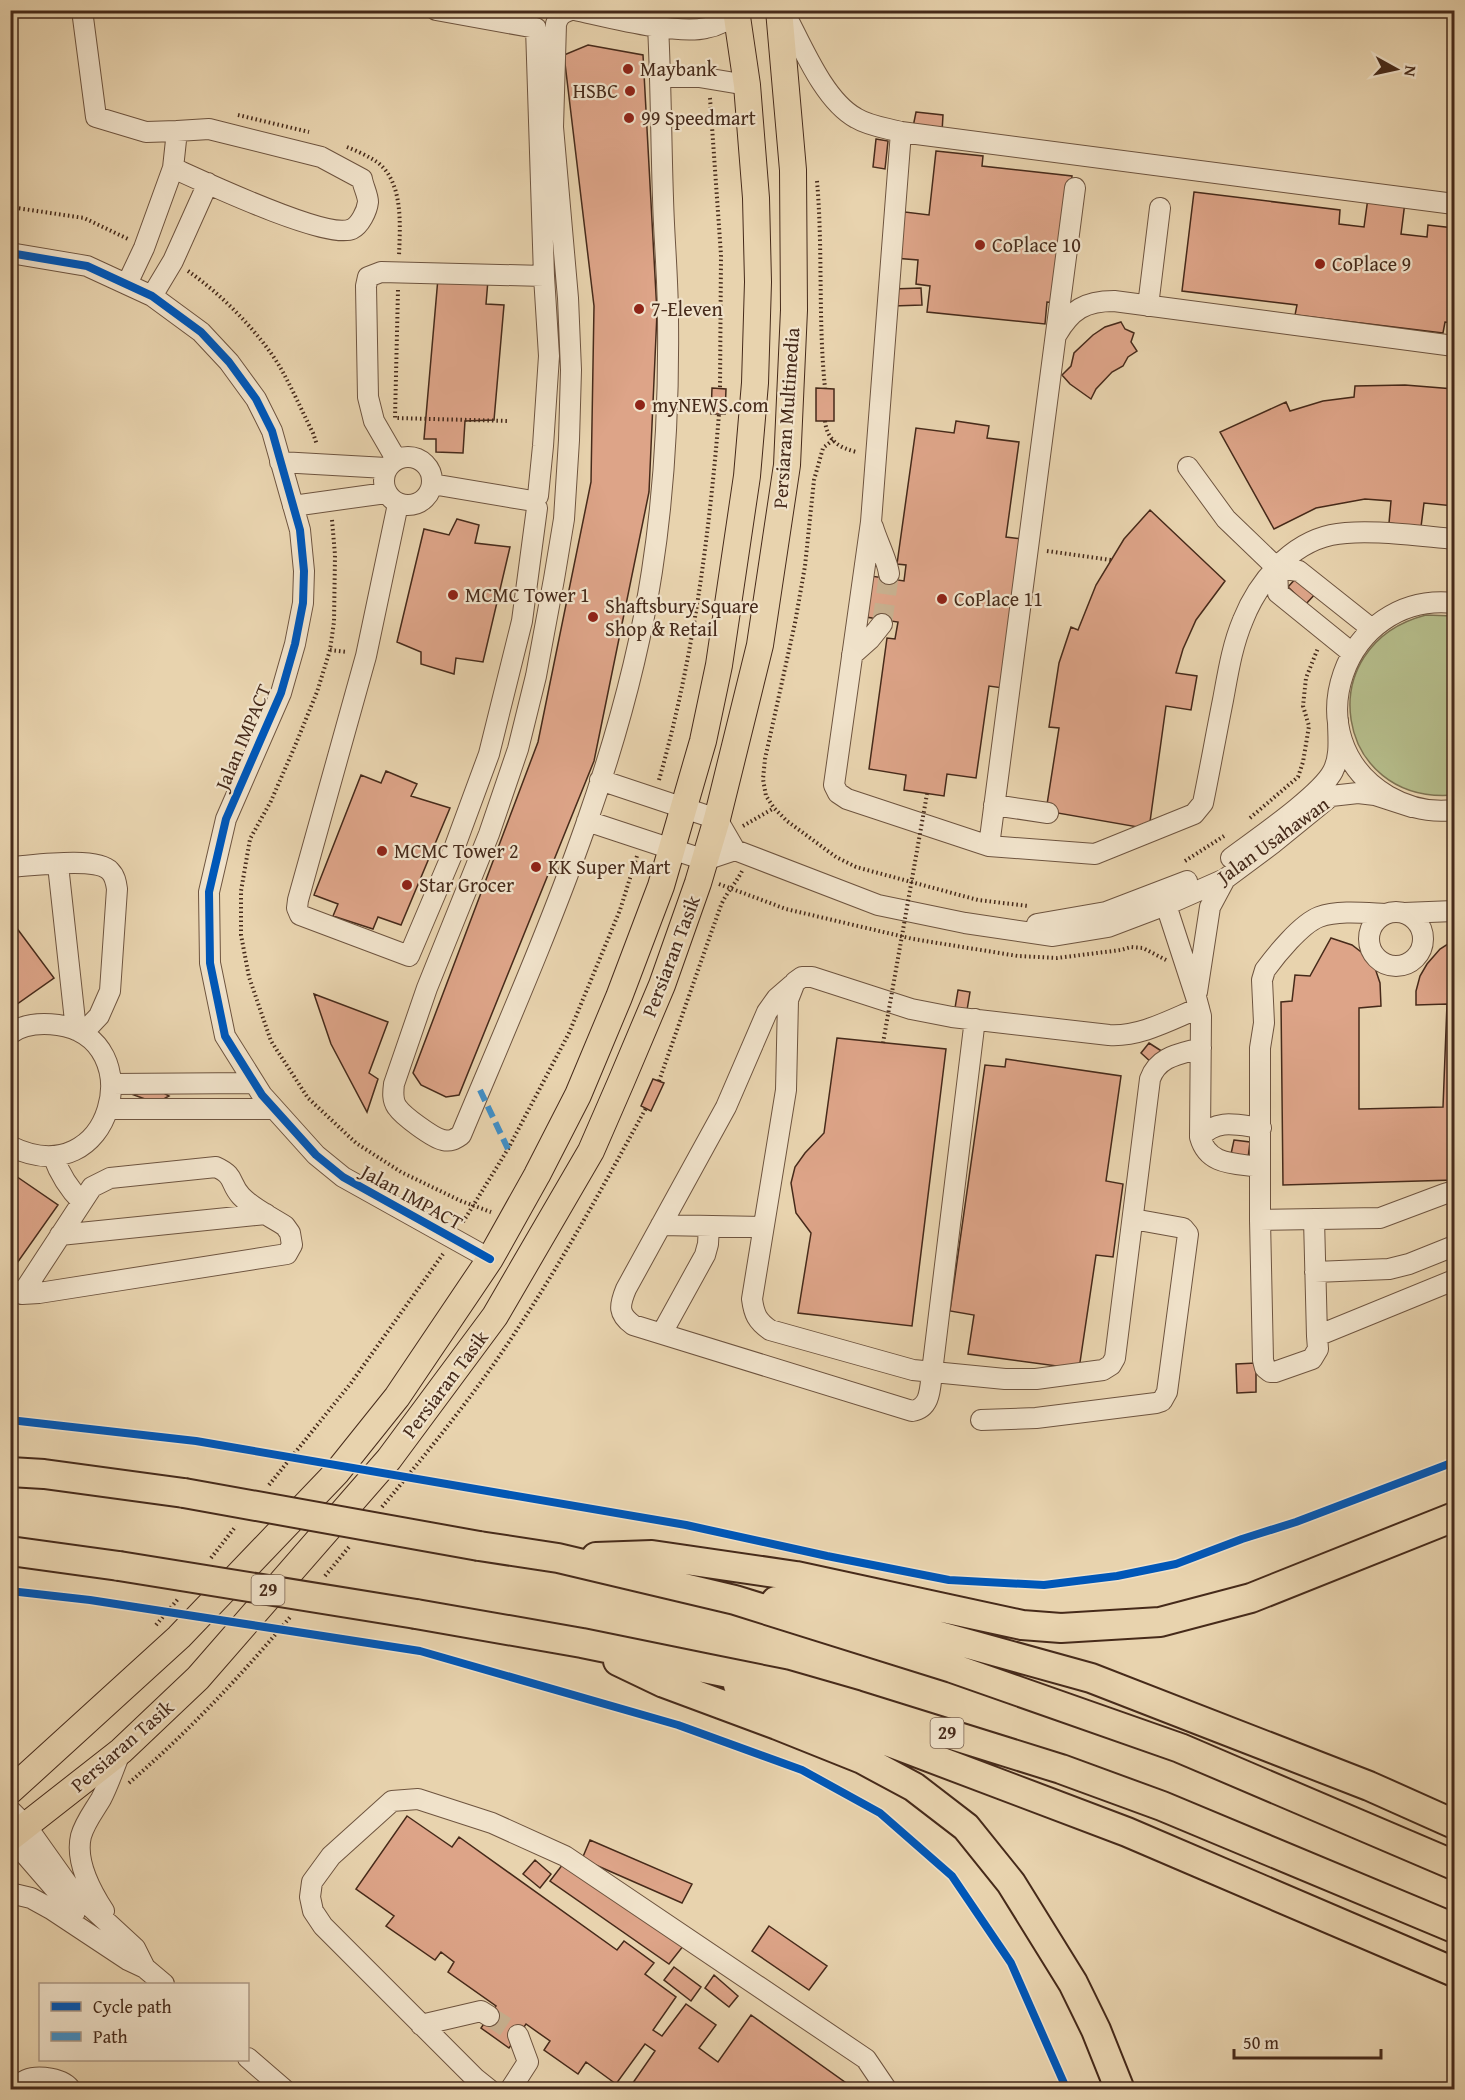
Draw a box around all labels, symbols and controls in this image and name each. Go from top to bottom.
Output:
north arrow [1366,39,1426,99]
place label: Maybank [640,54,718,83]
marker: Maybank [621,62,635,76]
text: N [1398,64,1423,78]
place label: HSBC [573,76,618,105]
marker: HSBC [623,84,637,98]
place label: 99 Speedmart [641,103,756,132]
marker: 99 Speedmart [622,111,636,125]
place label: CoPlace 10 [992,230,1081,259]
marker: CoPlace 10 [973,238,987,252]
place label: CoPlace 9 [1332,249,1411,278]
marker: CoPlace 9 [1313,257,1327,271]
place label: 7-Eleven [651,294,723,323]
marker: 7-Eleven [632,302,646,316]
street label: Persiaran Multimedia [765,326,806,510]
place label: myNEWS.com [652,390,769,419]
marker: myNEWS.com [633,398,647,412]
place label: MCMC Tower 1 [465,580,590,609]
place label: CoPlace 11 [954,584,1043,613]
marker: MCMC Tower 1 [446,588,460,602]
place label: Shaftsbury Square Shop & Retail [605,591,759,643]
marker: CoPlace 11 [935,592,949,606]
marker: Shaftsbury Square Shop & Retail [586,610,600,624]
street label: Jalan IMPACT [206,679,278,797]
street label: Jalan Usahawan [1208,789,1335,892]
place label: MCMC Tower 2 [394,836,519,865]
marker: MCMC Tower 2 [375,844,389,858]
place label: KK Super Mart [548,852,671,881]
marker: KK Super Mart [529,860,543,874]
place label: Star Grocer [419,870,514,899]
marker: Star Grocer [400,878,414,892]
street label: Persiaran Tasik [634,890,707,1021]
street label: Jalan IMPACT [353,1155,468,1237]
street label: Persiaran Tasik [394,1323,495,1444]
road number: 29 [252,1575,284,1605]
street label: Persiaran Tasik [64,1692,180,1799]
road number: 29 [930,1718,964,1748]
legend [39,1983,249,2061]
text: Cycle path [93,1993,172,2020]
scale bar [1234,2022,1381,2060]
text: Path [93,2023,128,2050]
text: 50 m [1243,2029,1279,2056]

